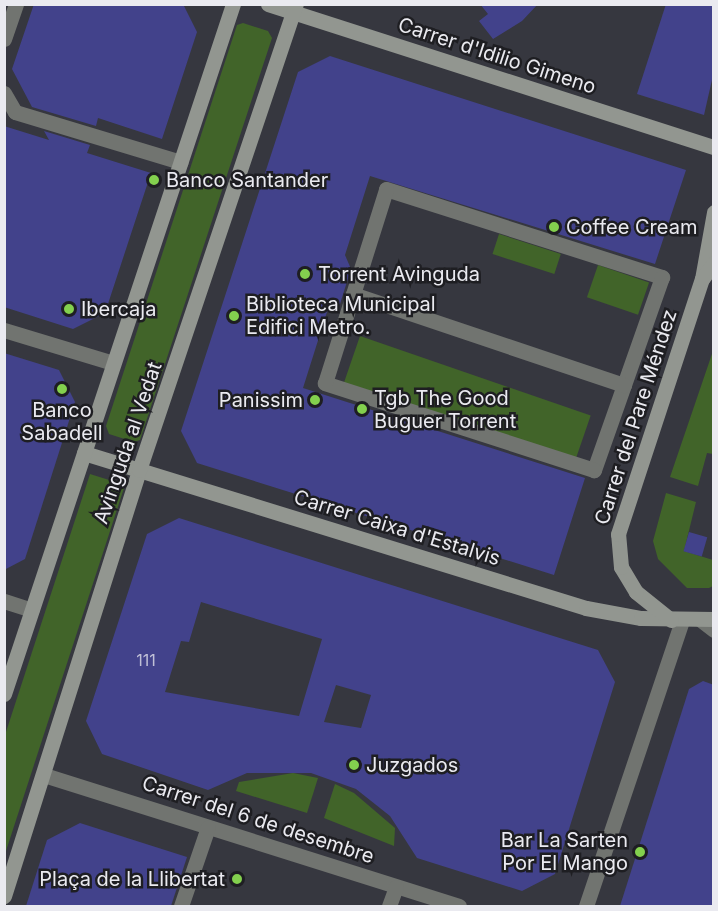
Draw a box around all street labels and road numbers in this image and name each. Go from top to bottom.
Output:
street label: Carrer d'Idilio Gimeno [395,13,599,99]
street label: Carrer del Pare Méndez [590,306,682,528]
street label: Avinguda al Vedat [89,359,167,527]
street label: Carrer Caixa d'Estalvis [291,485,503,571]
street label: Carrer del 6 de desembre [139,771,377,869]

